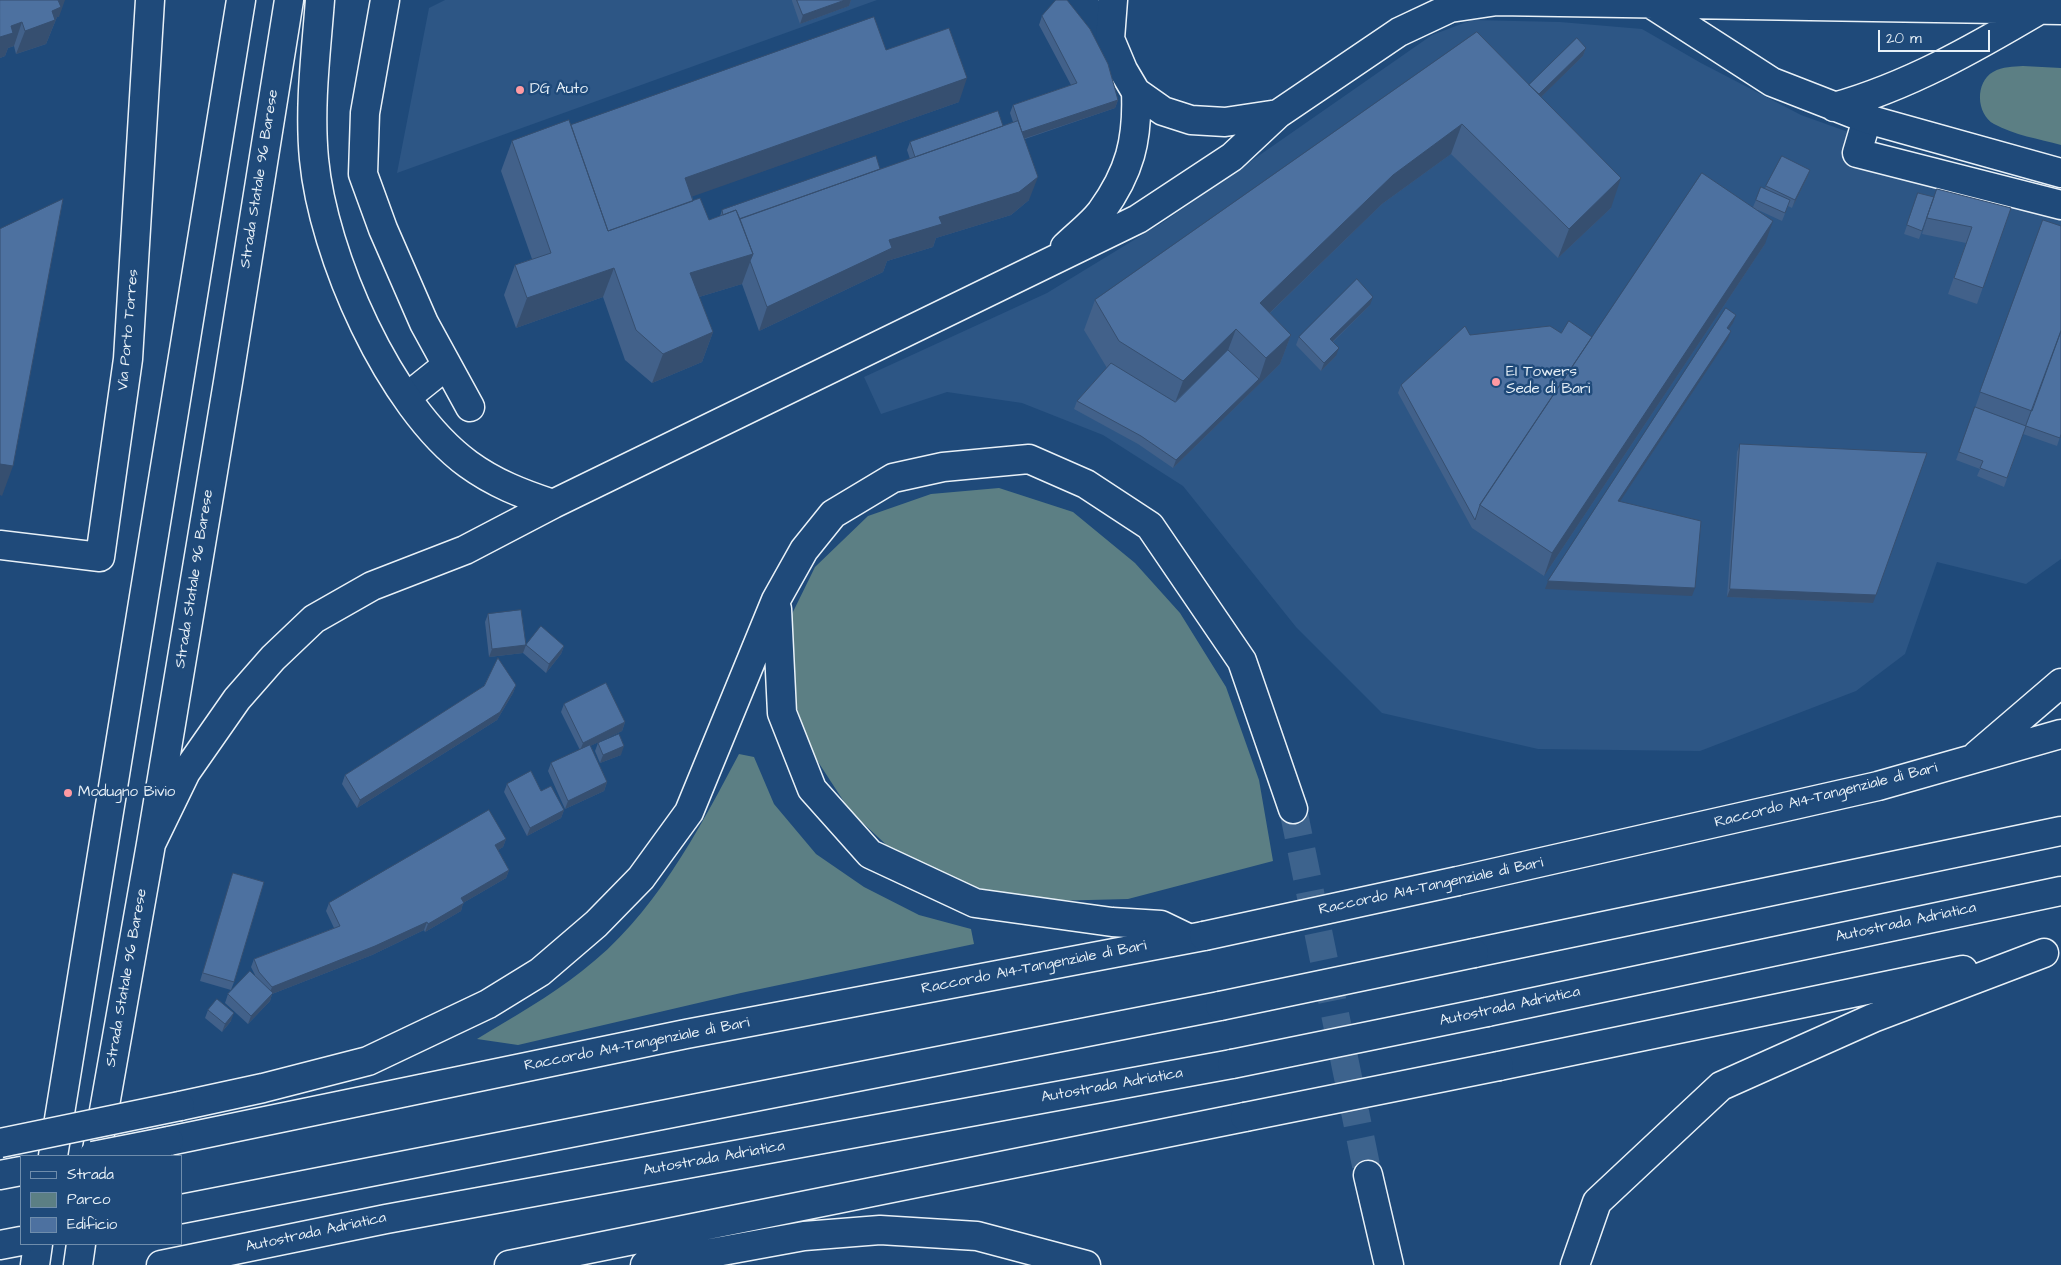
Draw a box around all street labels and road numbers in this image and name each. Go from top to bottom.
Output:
street label: Strada Statale 96 Barese [237,88,283,270]
street label: Via Porto Torres [115,268,143,392]
street label: Strada Statale 96 Barese [172,488,218,670]
street label: Raccordo A14-Tangenziale di Bari [1713,760,1939,832]
street label: Raccordo A14-Tangenziale di Bari [1317,854,1545,920]
street label: Strada Statale 96 Barese [102,887,152,1069]
street label: Autostrada Adriatica [1834,899,1978,947]
street label: Raccordo A14-Tangenziale di Bari [920,937,1148,999]
street label: Autostrada Adriatica [1438,983,1582,1031]
street label: Raccordo A14-Tangenziale di Bari [523,1014,751,1076]
street label: Autostrada Adriatica [1040,1065,1184,1107]
street label: Autostrada Adriatica [642,1138,786,1180]
street label: Autostrada Adriatica [244,1209,388,1257]

